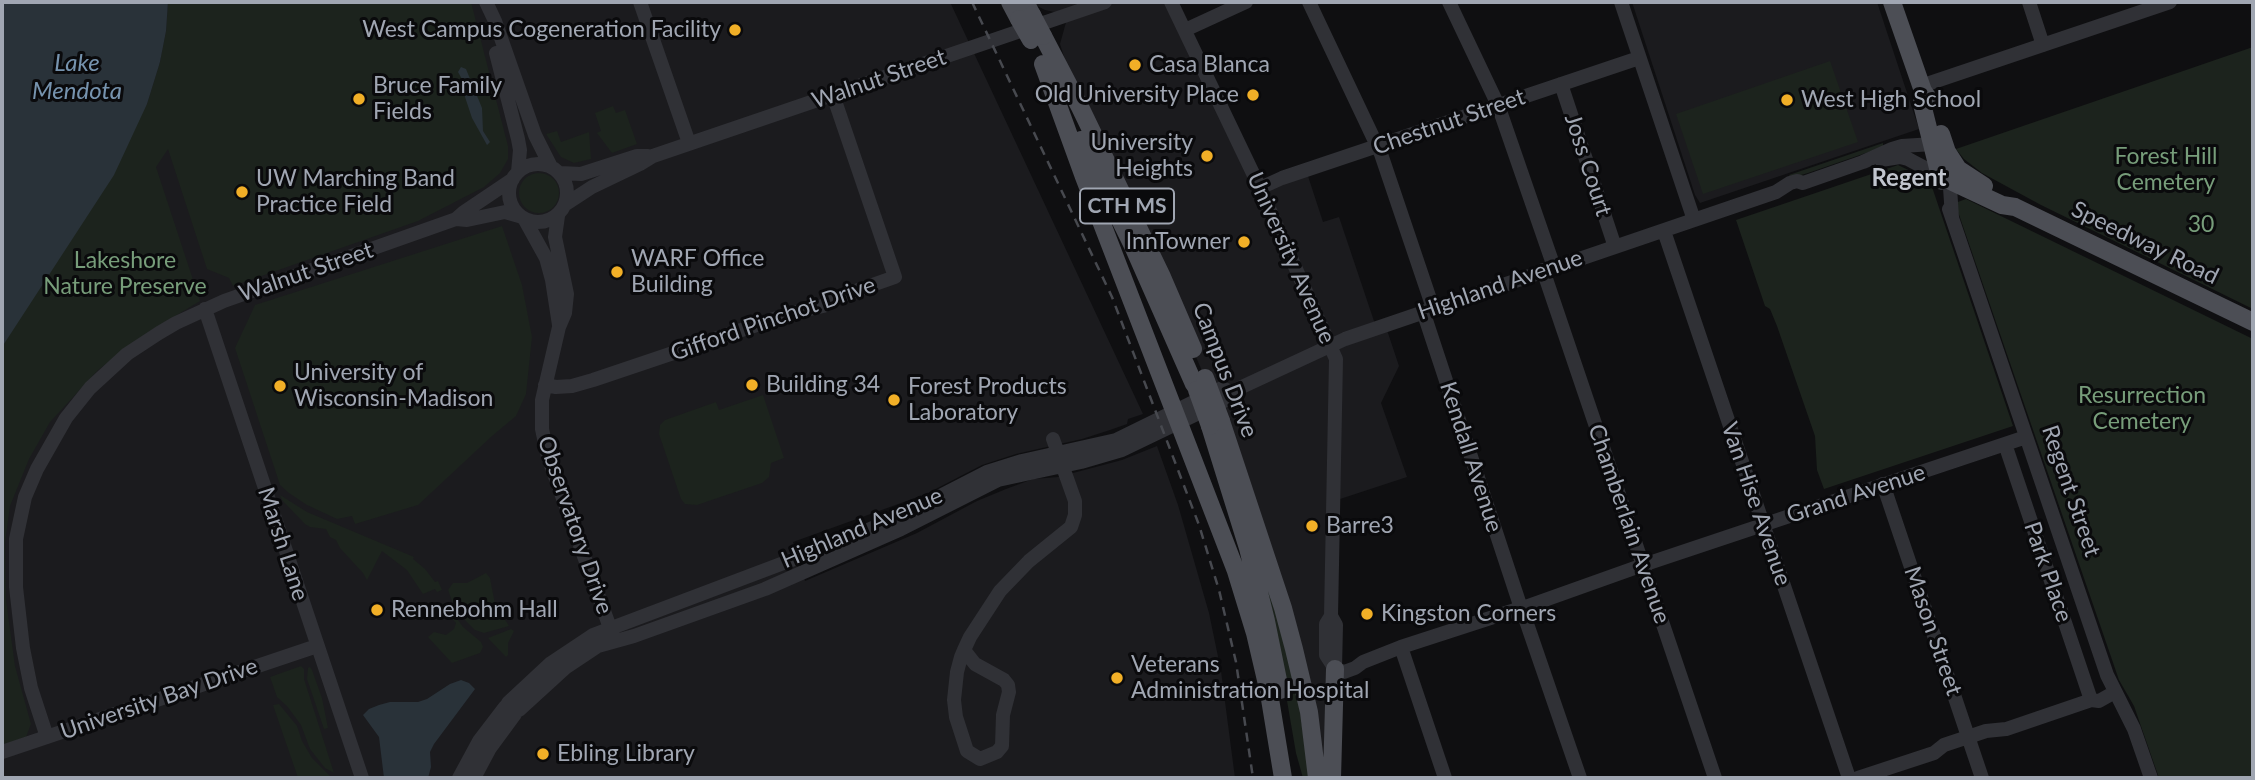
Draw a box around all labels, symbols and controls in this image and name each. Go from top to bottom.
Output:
place label: West Campus Cogeneration Facility [362,16,721,44]
marker: West Campus Cogeneration Facility [727,22,743,38]
street label: Walnut Street [808,43,950,115]
water label: Lake Mendota [32,49,122,105]
place label: Casa Blanca [1149,51,1270,79]
marker: Casa Blanca [1127,57,1143,73]
place label: Bruce Family Fields [373,72,502,126]
place label: Old University Place [1035,81,1239,109]
street label: Chestnut Street [1369,83,1529,161]
place label: West High School [1801,86,1981,114]
marker: Old University Place [1245,87,1261,103]
marker: Bruce Family Fields [351,91,367,107]
marker: West High School [1779,92,1795,108]
street label: Joss Court [1559,110,1617,220]
place label: University Heights [1091,129,1193,183]
park label: Forest Hill Cemetery [2115,143,2217,197]
marker: University Heights [1199,148,1215,164]
district label: Regent [1871,164,1947,192]
place label: UW Marching Band Practice Field [256,165,455,219]
street label: University Avenue [1241,168,1341,348]
marker: UW Marching Band Practice Field [234,184,250,200]
road number: CTH MS [1080,188,1174,224]
street label: Speedway Road [2067,195,2223,291]
park label: 30 [2188,211,2214,239]
place label: InnTowner [1126,228,1230,256]
marker: InnTowner [1236,234,1252,250]
street label: Walnut Street [235,236,377,308]
street label: Highland Avenue [1414,244,1586,326]
place label: WARF Office Building [631,245,764,299]
park label: Lakeshore Nature Preserve [43,247,207,301]
marker: WARF Office Building [609,264,625,280]
street label: Gifford Pinchot Drive [667,271,879,367]
street label: Campus Drive [1187,299,1263,441]
place label: University of Wisconsin-Madison [294,359,493,413]
place label: Building 34 [766,371,880,399]
place label: Forest Products Laboratory [908,373,1067,427]
marker: Building 34 [744,377,760,393]
marker: University of Wisconsin-Madison [272,378,288,394]
street label: Kendall Avenue [1434,378,1508,536]
park label: Resurrection Cemetery [2078,382,2206,436]
marker: Forest Products Laboratory [886,392,902,408]
street label: Van Hise Avenue [1715,419,1797,589]
street label: Chamberlain Avenue [1582,421,1676,627]
street label: Regent Street [2036,422,2106,560]
street label: Observatory Drive [532,432,618,618]
street label: Grand Avenue [1783,459,1929,529]
street label: Highland Avenue [777,482,947,574]
street label: Marsh Lane [252,484,314,604]
place label: Barre3 [1326,512,1394,540]
marker: Barre3 [1304,518,1320,534]
street label: Park Place [2018,518,2078,626]
street label: Mason Street [1898,563,1968,699]
place label: Rennebohm Hall [391,596,558,624]
place label: Kingston Corners [1381,600,1556,628]
marker: Rennebohm Hall [369,602,385,618]
marker: Kingston Corners [1359,606,1375,622]
place label: Veterans Administration Hospital [1131,651,1369,705]
street label: University Bay Drive [57,652,261,746]
marker: Veterans Administration Hospital [1109,670,1125,686]
place label: Ebling Library [557,740,695,768]
marker: Ebling Library [535,746,551,762]

